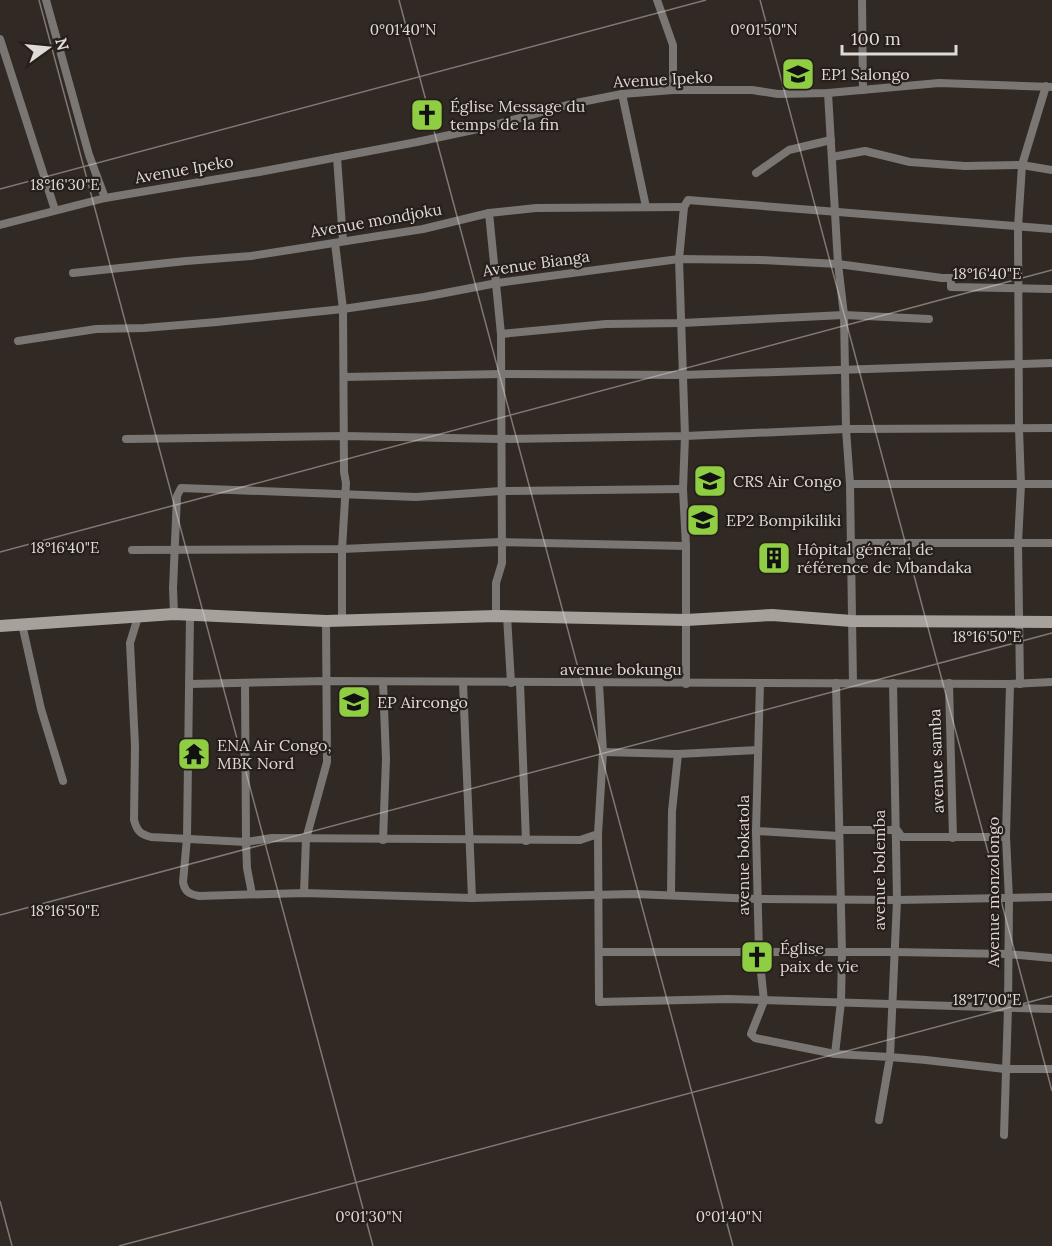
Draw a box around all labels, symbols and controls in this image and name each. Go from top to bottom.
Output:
north arrow [18,18,78,78]
scale bar [842,18,956,56]
text: 0°01'40"N [370,20,436,39]
text: 0°01'50"N [730,20,798,39]
text: 100 m [851,27,901,50]
text: N [51,36,74,53]
school or university icon: EP1 Salongo [780,56,816,92]
place label: EP1 Salongo [821,64,910,84]
street label: Avenue Ipeko [612,66,713,92]
place label: Église Message du temps de la fin [450,96,586,134]
church icon: Église Message du temps de la fin [409,97,445,133]
street label: Avenue Ipeko [132,150,235,188]
text: 18°16'30"E [30,175,100,194]
street label: Avenue mondjoku [308,199,444,242]
street label: Avenue Bianga [480,246,591,281]
text: 18°16'40"E [953,264,1021,283]
school or university icon: CRS Air Congo [692,463,728,499]
place label: CRS Air Congo [733,471,842,491]
school or university icon: EP2 Bompikiliki [685,502,721,538]
place label: EP2 Bompikiliki [726,510,841,530]
text: 18°16'40"E [31,538,99,557]
place label: Hôpital général de référence de Mbandaka [797,539,972,577]
building icon: Hôpital général de référence de Mbandaka [756,540,792,576]
text: 18°16'50"E [952,627,1022,646]
street label: avenue bokungu [560,659,682,679]
school or university icon: EP Aircongo [336,684,372,720]
place label: EP Aircongo [377,692,468,712]
street label: avenue samba [924,708,948,814]
place label: ENA Air Congo, MBK Nord [217,735,331,773]
temple icon: ENA Air Congo, MBK Nord [176,736,212,772]
street label: avenue bokatola [733,795,753,915]
street label: avenue bolemba [869,810,889,930]
street label: Avenue monzolongo [983,817,1003,968]
text: 18°16'50"E [30,901,100,920]
place label: Église paix de vie [780,938,859,976]
church icon: Église paix de vie [739,939,775,975]
text: 18°17'00"E [953,990,1021,1009]
text: 0°01'30"N [335,1207,403,1226]
text: 0°01'40"N [696,1207,762,1226]

